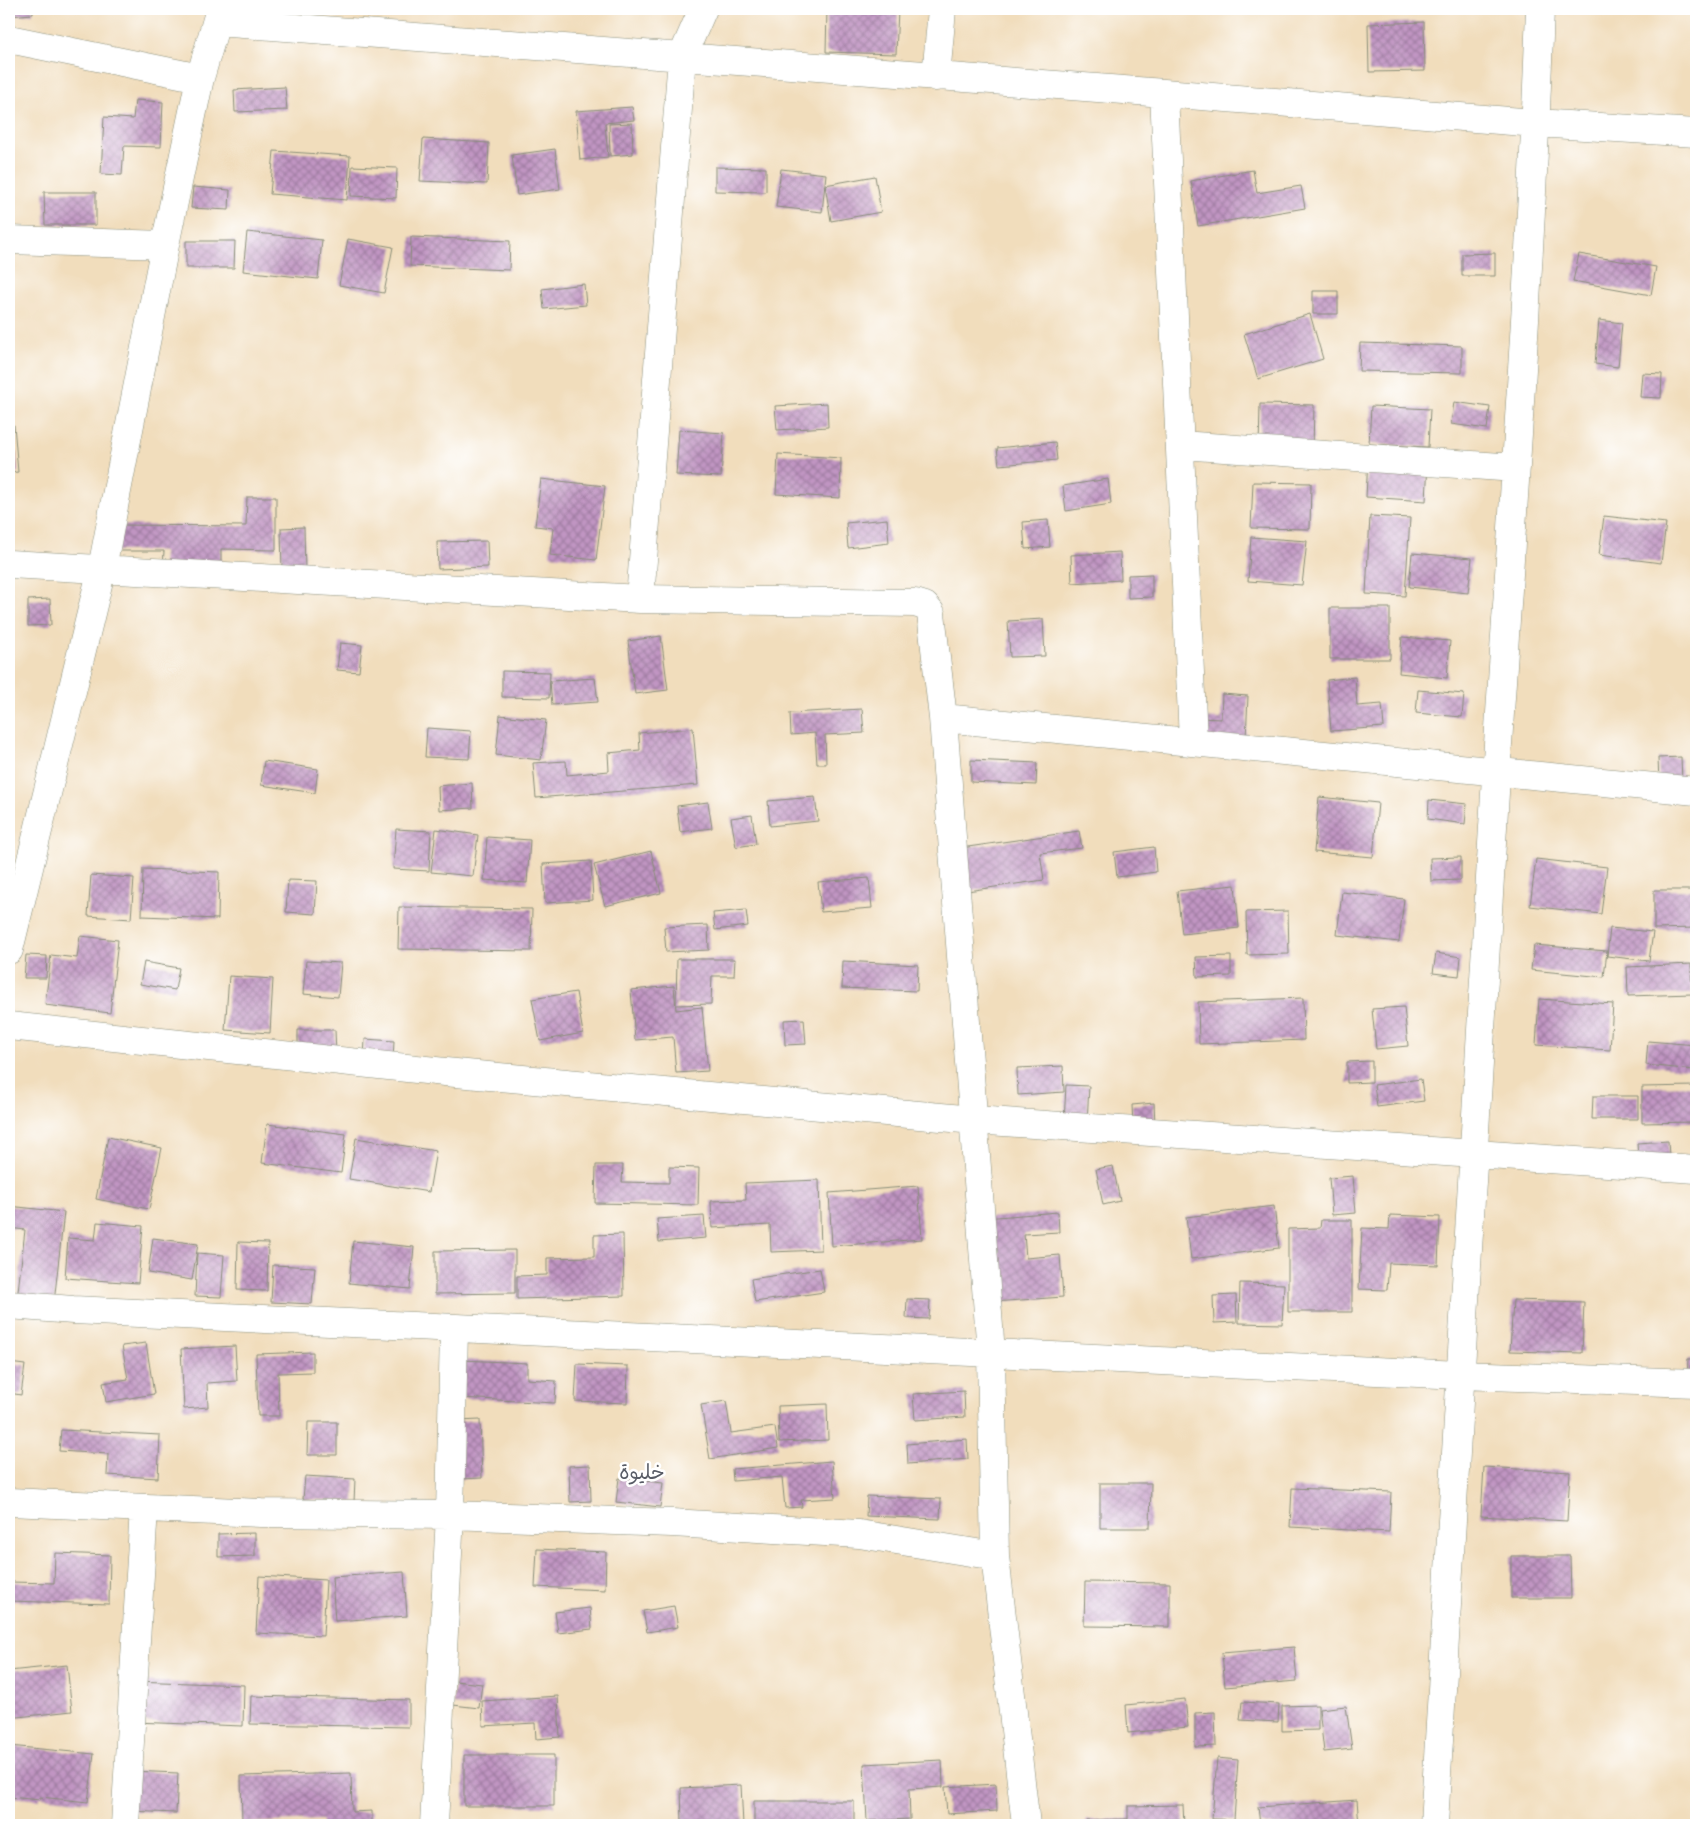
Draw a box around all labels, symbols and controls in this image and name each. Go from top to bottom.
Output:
district label: خليوة [619,1463,665,1487]

